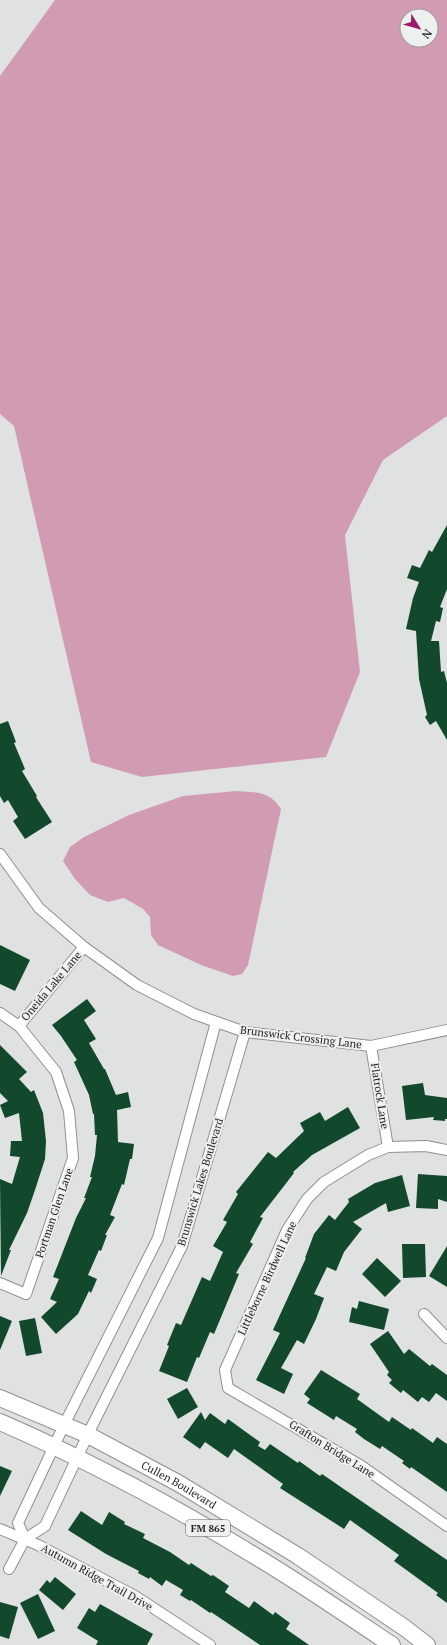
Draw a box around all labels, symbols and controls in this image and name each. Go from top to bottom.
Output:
north arrow [399,8,439,48]
text: N [418,26,435,42]
street label: Oneida Lake Lane [18,948,85,1024]
street label: Brunswick Crossing Lane [239,1023,363,1051]
street label: Flatrock Lane [368,1062,392,1130]
street label: Brunswick Lakes Boulevard [174,1116,226,1248]
street label: Portman Glen Lane [32,1166,76,1260]
street label: Littleborne Birdwell Lane [234,1218,300,1337]
street label: Grafton Bridge Lane [287,1417,378,1481]
street label: Cullen Boulevard [139,1458,219,1512]
road number: FM 865 [186,1520,230,1536]
street label: Autumn Ridge Trail Drive [39,1541,156,1614]

